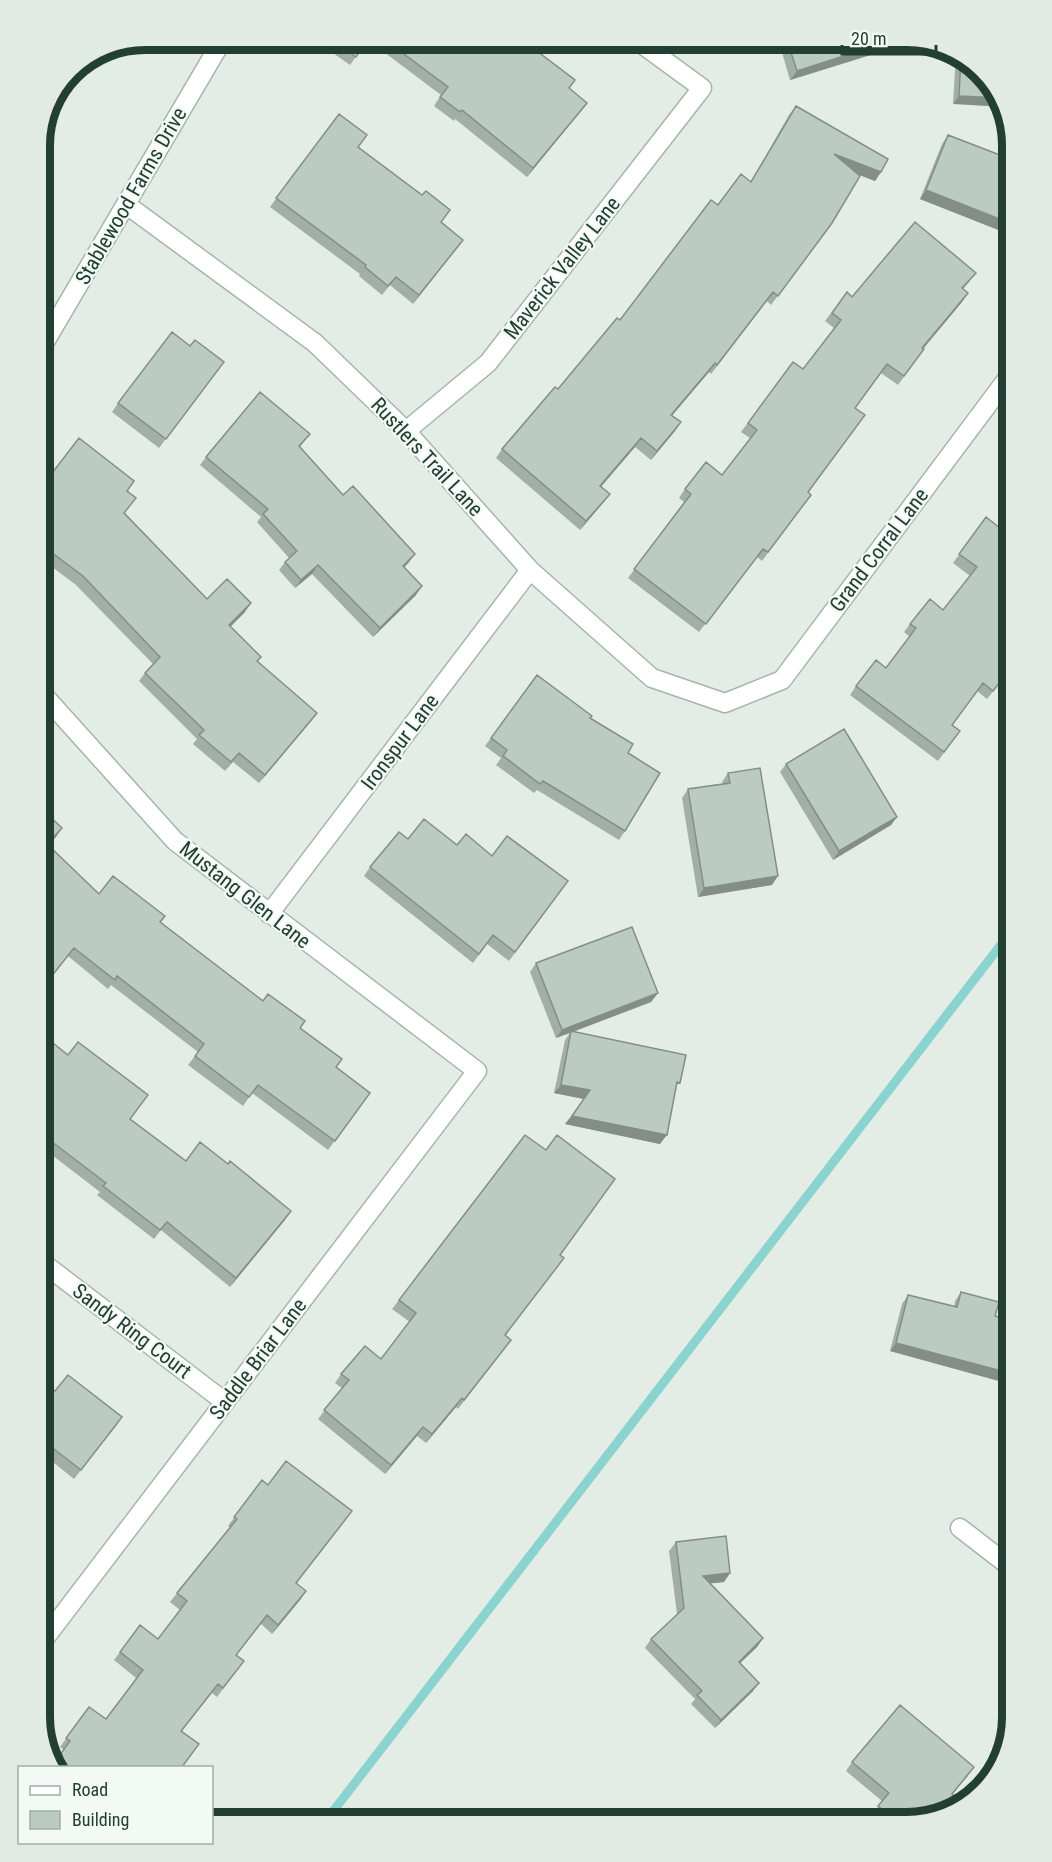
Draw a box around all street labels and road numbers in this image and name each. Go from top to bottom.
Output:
street label: Stablewood Farms Drive [70,103,192,289]
street label: Maverick Valley Lane [499,192,625,344]
street label: Rustlers Trail Lane [366,393,488,521]
street label: Grand Corral Lane [825,483,933,617]
street label: Ironspur Lane [356,689,444,795]
street label: Mustang Glen Lane [175,836,315,954]
street label: Sandy Ring Court [68,1279,196,1383]
street label: Saddle Briar Lane [205,1294,311,1424]

